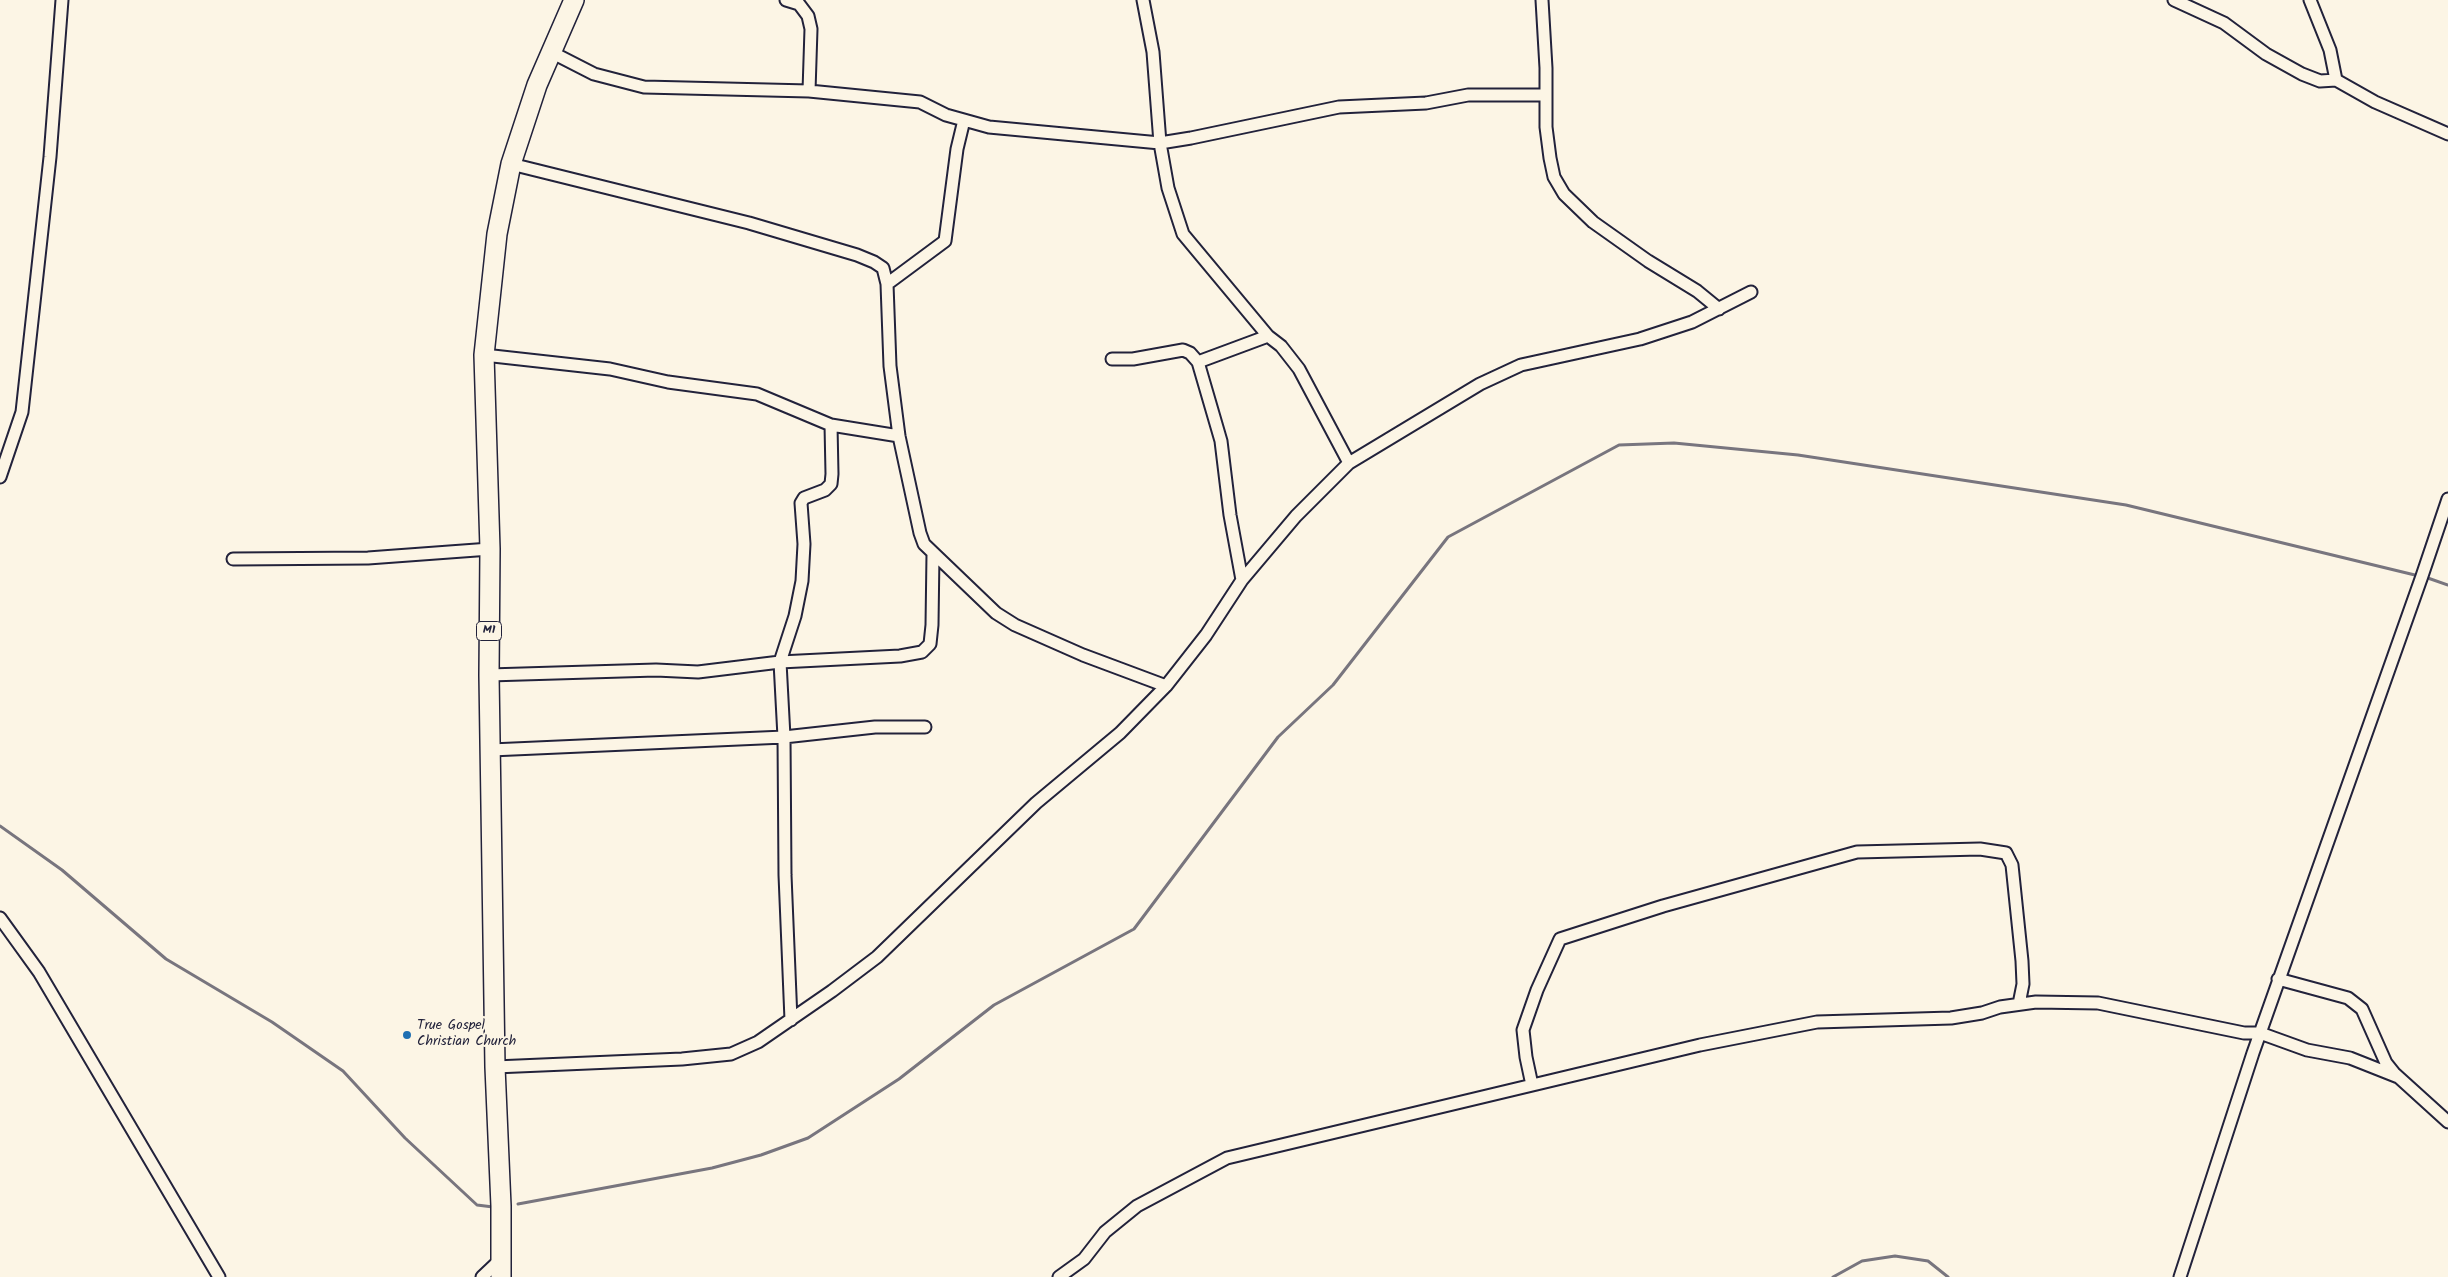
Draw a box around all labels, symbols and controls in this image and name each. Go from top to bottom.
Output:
road number: M1 [476,622,502,640]
place label: True Gospel Christian Church [417,1019,516,1052]
marker: True Gospel Christian Church [401,1029,413,1041]

